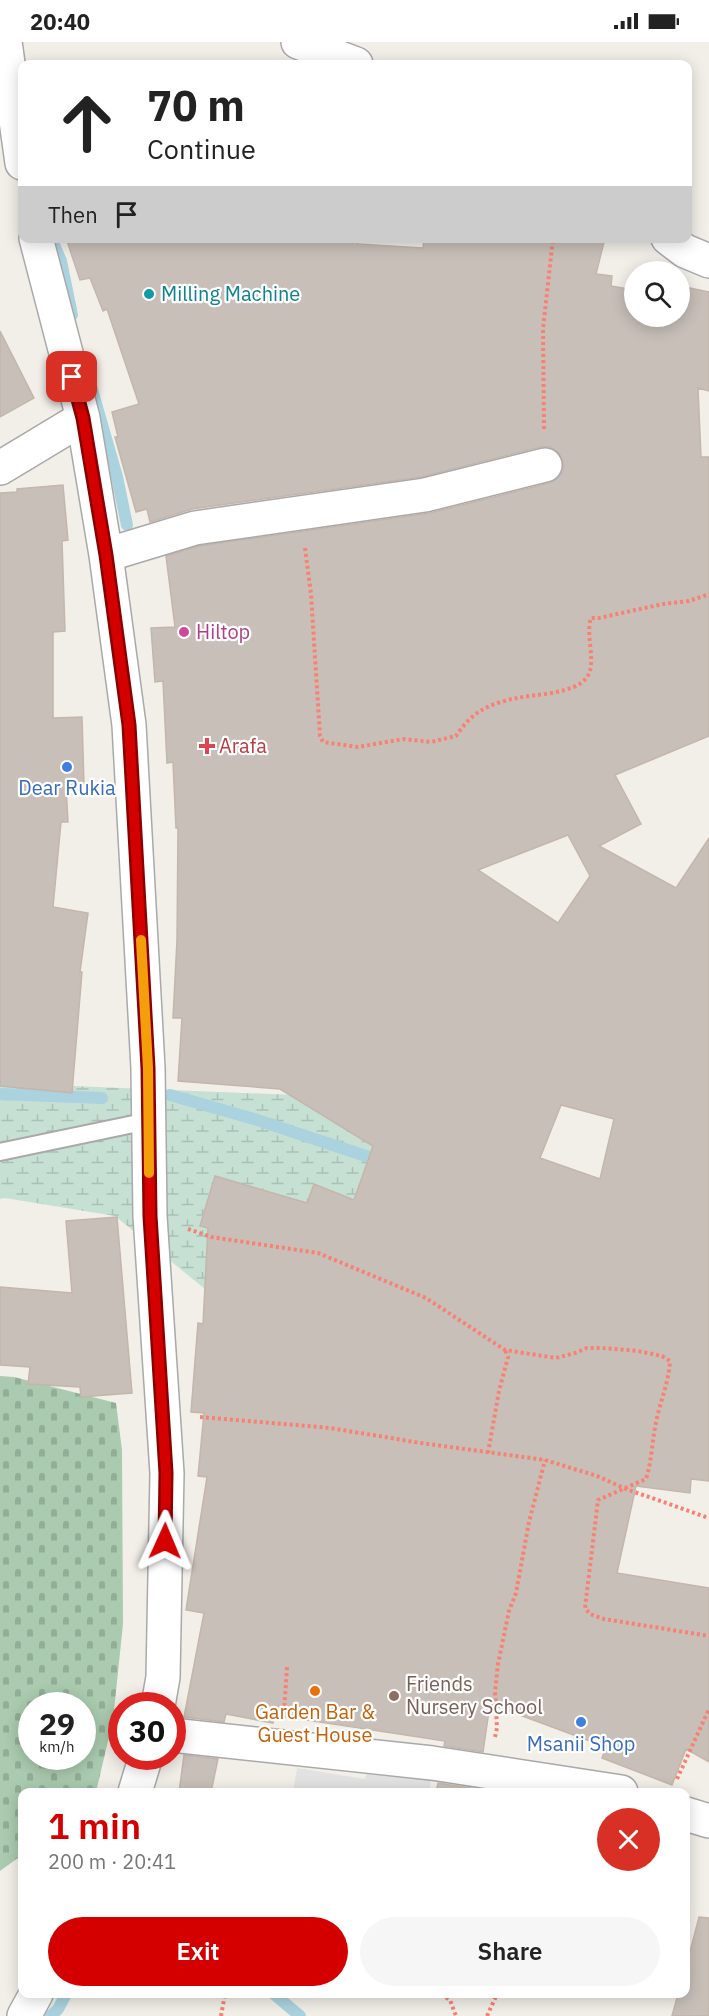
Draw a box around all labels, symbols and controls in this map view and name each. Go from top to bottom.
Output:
text: 20:40 [30,7,90,36]
text: 70 m [147,78,245,133]
icon: ahead [48,84,126,162]
text: Continue [147,131,256,166]
icon: arrive [110,198,143,231]
text: Then [48,200,98,229]
map controls [624,261,690,327]
button: search [624,261,690,327]
place label: Milling Machine [161,280,300,307]
marker: Milling Machine [142,287,156,301]
pin [46,351,97,402]
icon: arrive [55,360,88,393]
place label: Hiltop [196,618,250,645]
marker: Hiltop [177,625,191,639]
place label: Arafa [219,732,267,759]
marker: Arafa [200,739,214,753]
marker: Dear Rukia [60,760,74,774]
place label: Dear Rukia [18,774,116,801]
position arrow [133,1509,197,1573]
place label: Friends Nursery School [406,1670,543,1720]
marker: Garden Bar & Guest House [308,1684,322,1698]
marker: Friends Nursery School [387,1689,401,1703]
speed limit sign: 30 [108,1692,186,1770]
place label: Garden Bar & Guest House [255,1698,375,1748]
text: 29 [39,1704,75,1743]
marker: Msanii Shop [574,1715,588,1729]
place label: Msanii Shop [527,1730,635,1757]
text: km/h [39,1737,75,1756]
text: 1 min [48,1802,141,1849]
button: close [597,1808,660,1871]
text: 200 m · 20:41 [48,1848,176,1875]
button: Exit [48,1917,348,1986]
button: Share [360,1917,660,1986]

